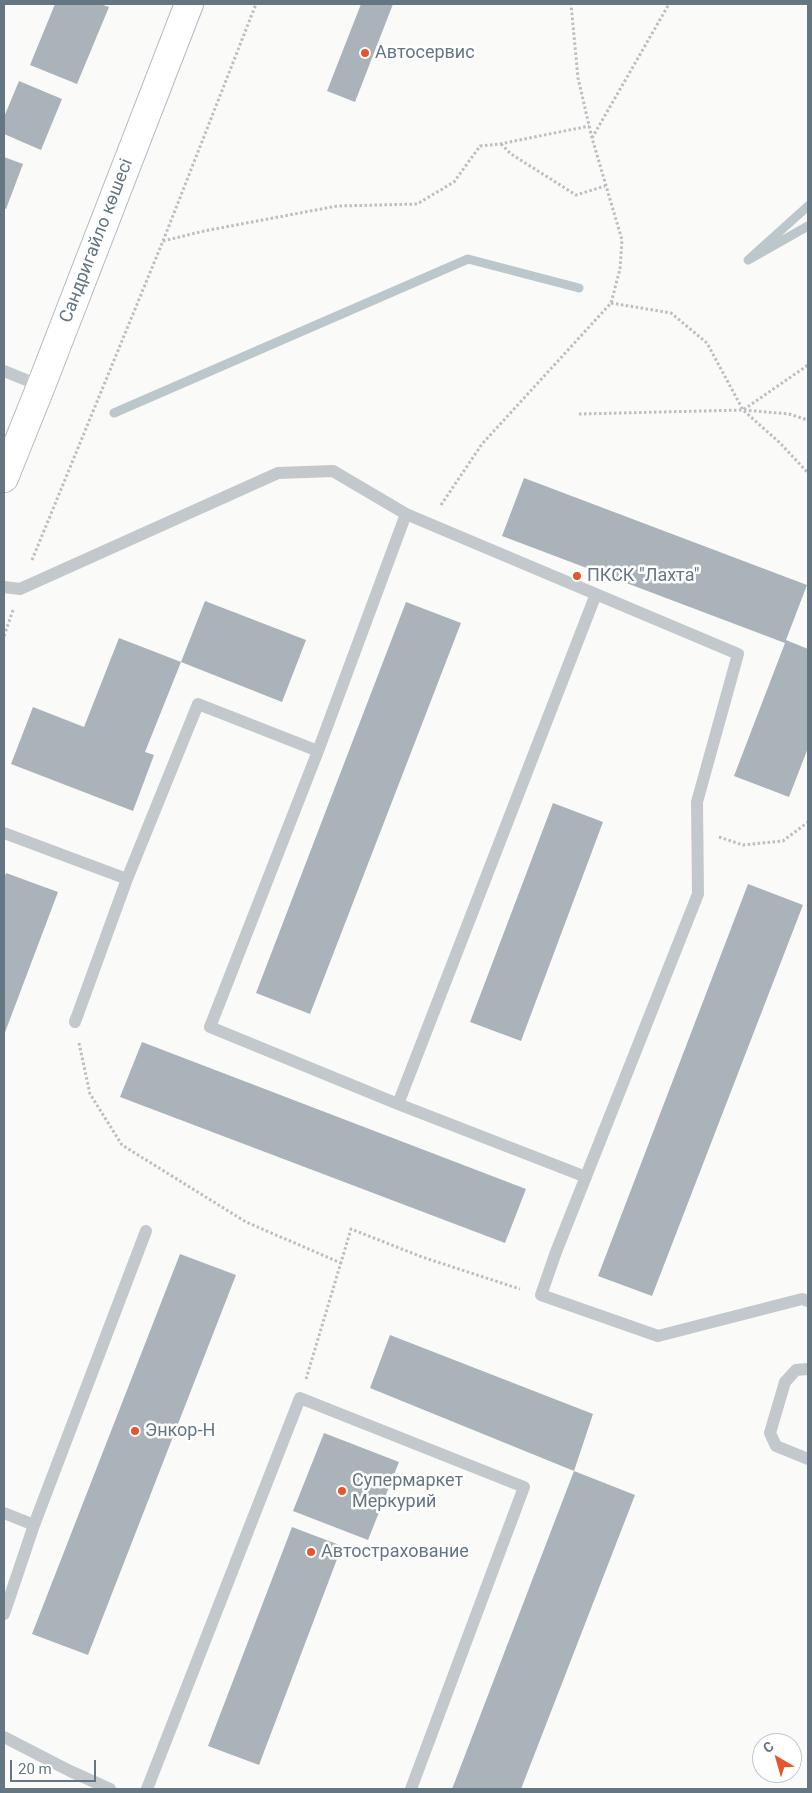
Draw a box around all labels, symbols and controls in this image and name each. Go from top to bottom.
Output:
place label: Автосервис [375,42,475,64]
marker: Автосервис [359,47,371,59]
street label: Сандригайло көшесі [56,156,138,326]
place label: ПКСК "Лахта" [587,565,700,587]
marker: ПКСК "Лахта" [571,570,583,582]
place label: Энкор-Н [145,1420,215,1442]
marker: Энкор-Н [129,1425,141,1437]
place label: Супермаркет Меркурий [352,1470,463,1512]
marker: Супермаркет Меркурий [336,1485,348,1497]
place label: Автострахование [321,1541,469,1563]
marker: Автострахование [305,1546,317,1558]
north arrow [752,1733,802,1783]
text: С [760,1738,777,1756]
scale bar [12,1750,99,1782]
text: 20 m [18,1760,52,1778]

